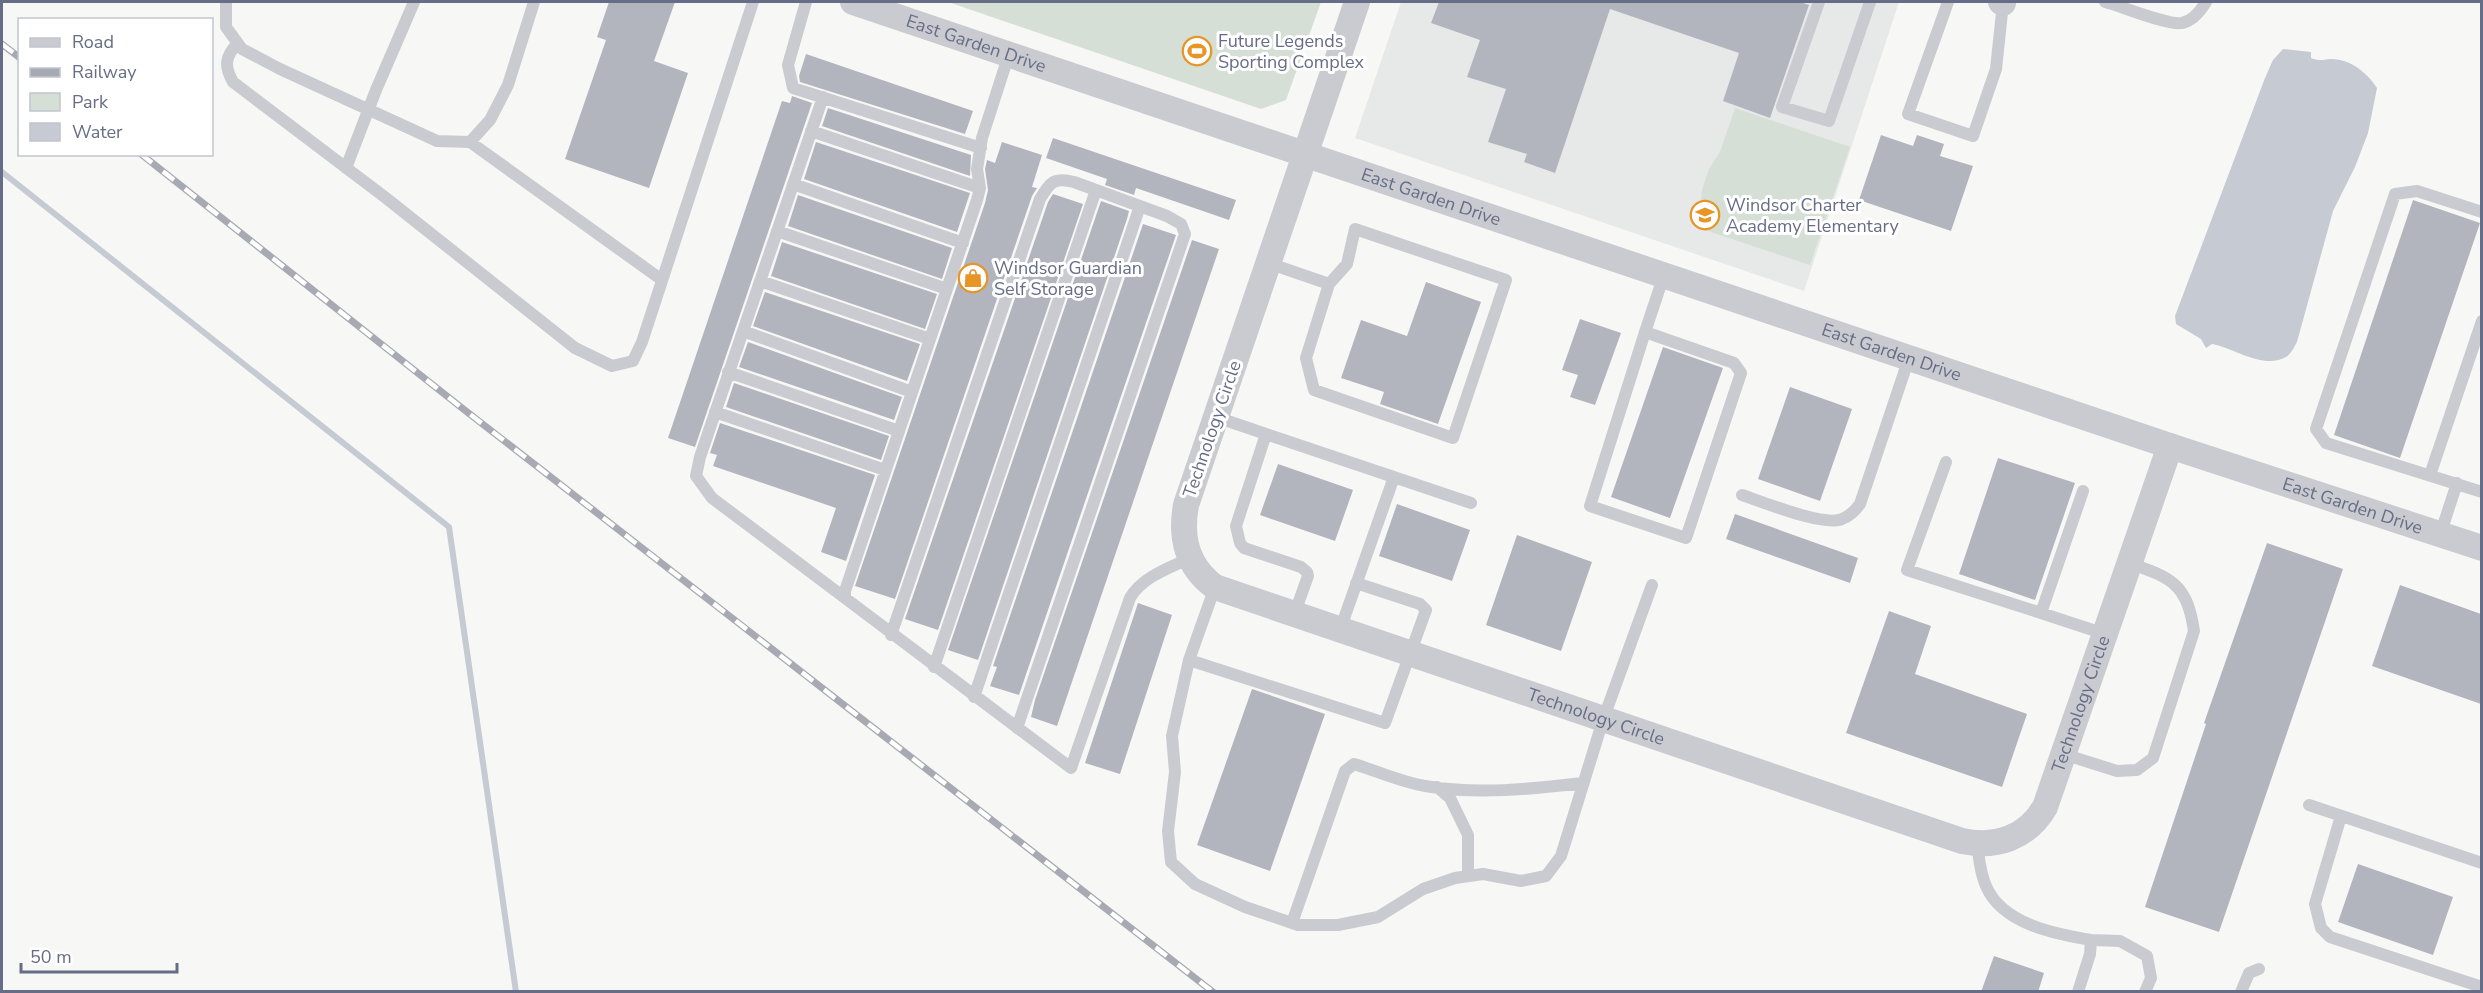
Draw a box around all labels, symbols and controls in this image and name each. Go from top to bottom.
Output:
street label: East Garden Drive [903,9,1049,78]
legend [18,18,213,156]
place label: Future Legends Sporting Complex [1218,29,1364,74]
text: Road [72,30,114,54]
sports icon: Future Legends Sporting Complex [1181,35,1213,67]
text: Railway [72,60,137,84]
text: Park [72,90,109,114]
text: Water [72,120,123,144]
street label: East Garden Drive [1358,162,1504,232]
place label: Windsor Charter Academy Elementary [1726,193,1899,238]
school or university icon: Windsor Charter Academy Elementary [1689,199,1721,231]
place label: Windsor Guardian Self Storage [994,256,1142,301]
shop icon: Windsor Guardian Self Storage [957,262,989,294]
street label: East Garden Drive [1819,317,1965,387]
street label: Technology Circle [1177,357,1247,501]
street label: East Garden Drive [2280,472,2426,540]
street label: Technology Circle [2046,632,2115,776]
street label: Technology Circle [1524,682,1668,751]
scale bar [21,936,177,974]
text: 50 m [30,945,72,969]

